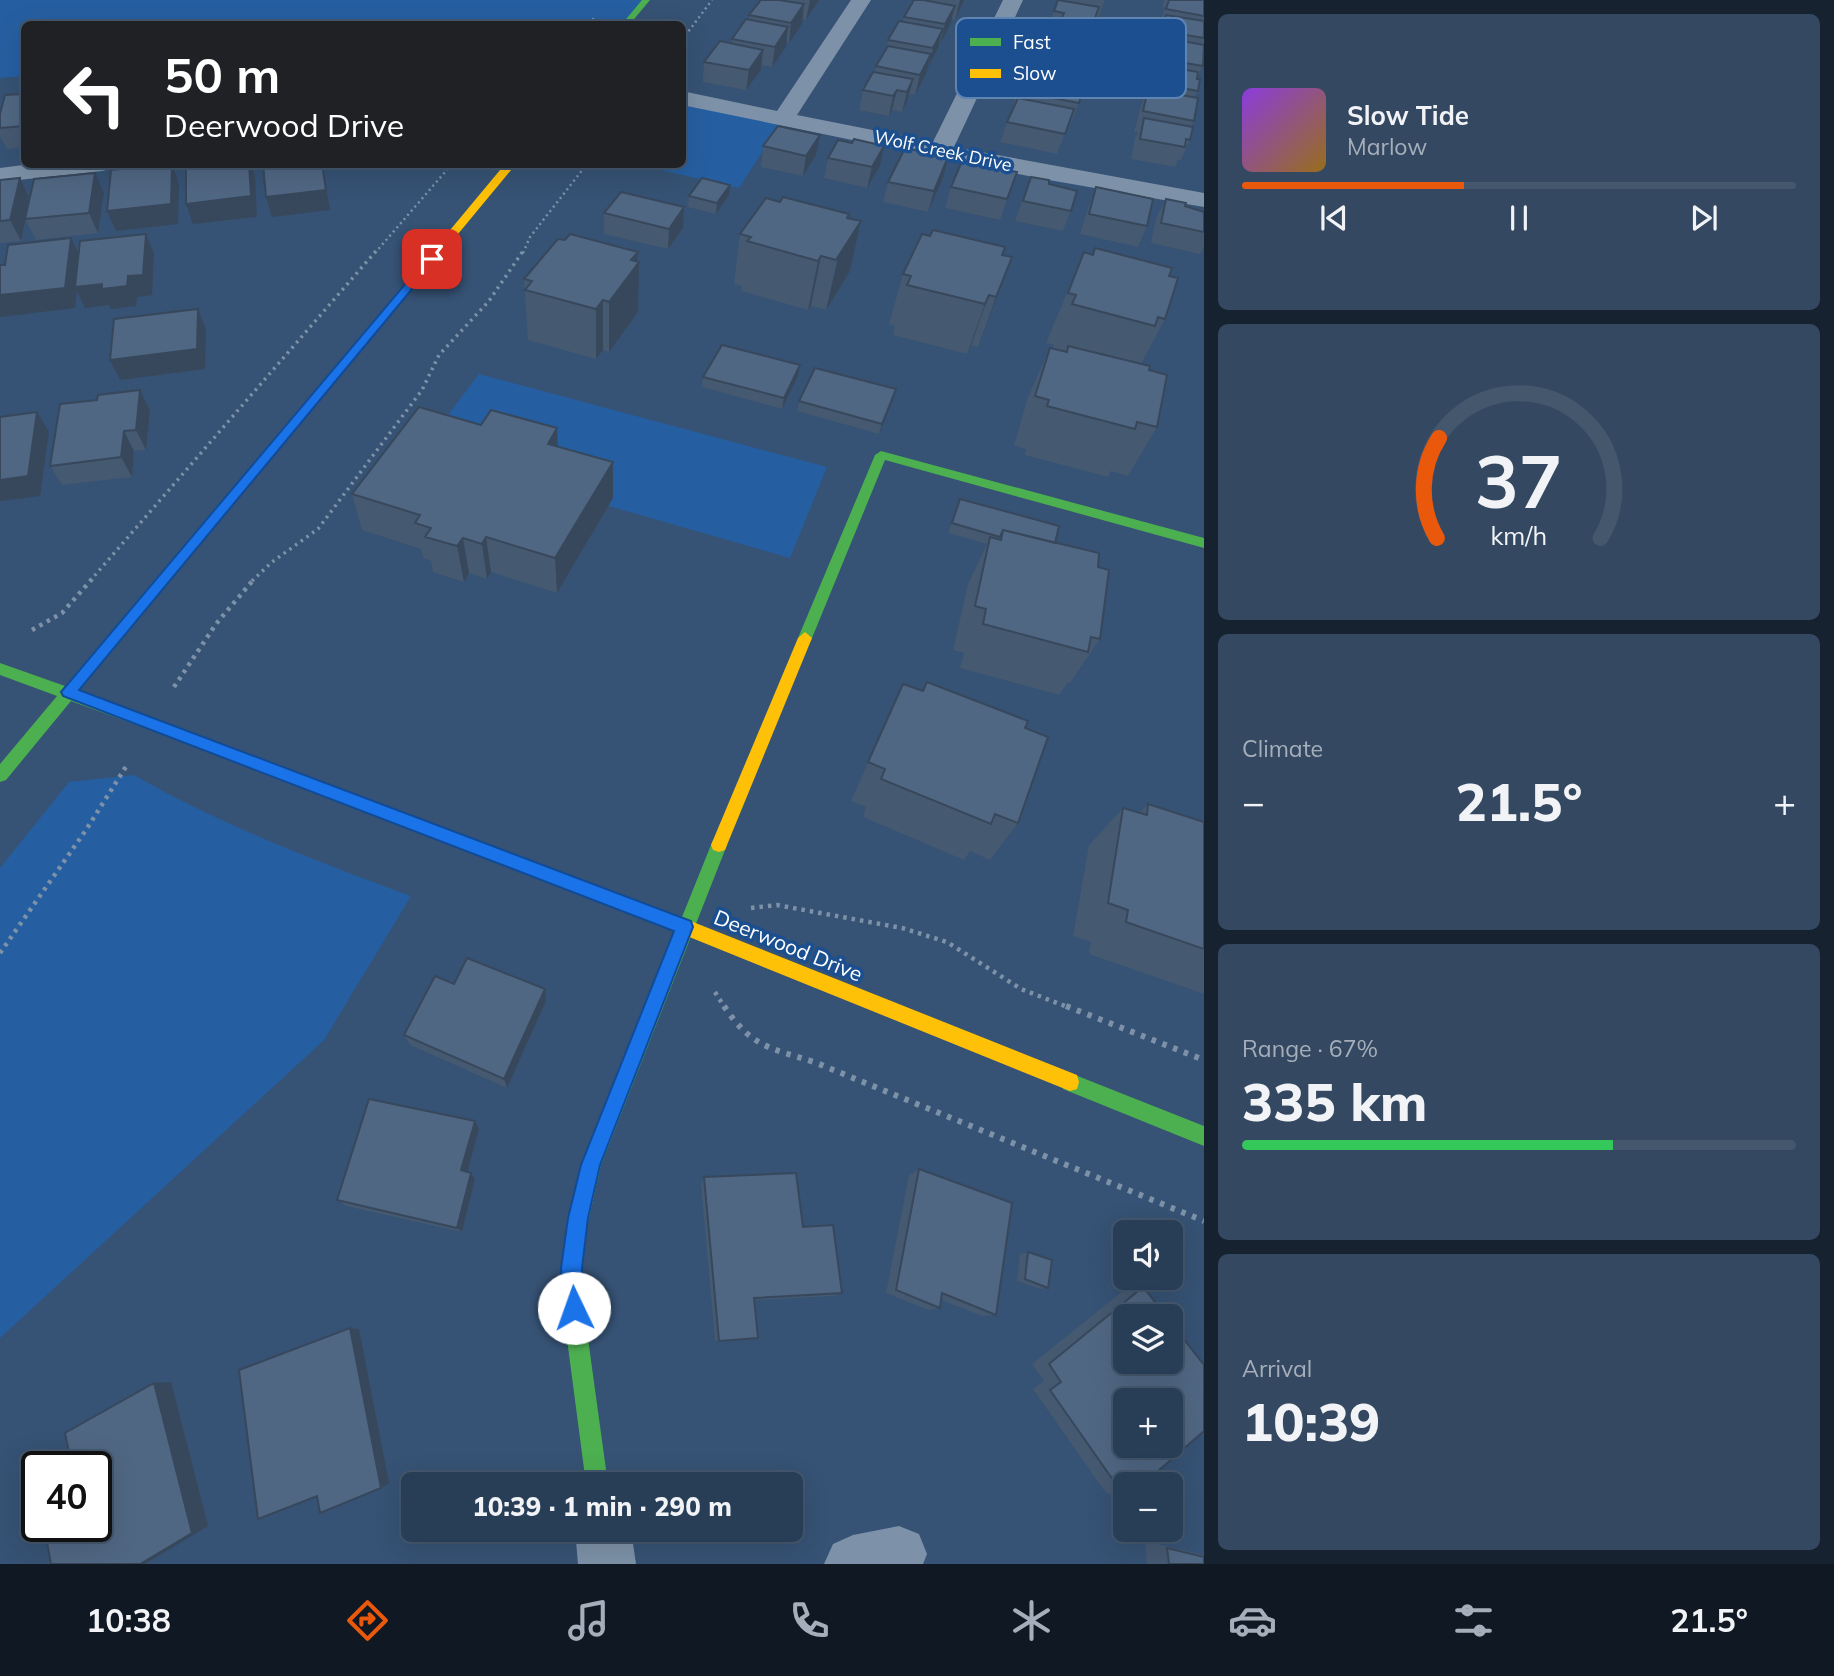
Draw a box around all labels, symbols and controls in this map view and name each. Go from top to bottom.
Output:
legend [956,18,1186,98]
text: Fast [1013,30,1051,54]
text: 50 m [164,44,280,105]
icon: left [49,49,140,140]
text: Slow [1013,61,1057,85]
text: Slow Tide [1347,99,1469,132]
text: Deerwood Drive [164,105,404,145]
street label: Wolf Creek Drive [872,125,1014,176]
text: Marlow [1347,132,1427,161]
icon: previous [1315,199,1353,237]
icon: pause [1500,199,1538,237]
icon: next [1685,199,1723,237]
pin [402,229,462,289]
icon: arrive [413,240,451,278]
text: 37 [1475,435,1563,526]
text: km/h [1491,520,1547,551]
text: Climate [1242,734,1323,763]
text: 21.5° [1455,769,1583,834]
text: − [1242,778,1265,826]
text: + [1773,778,1796,826]
street label: Deerwood Drive [710,903,866,987]
text: Range · 67% [1242,1034,1378,1063]
text: 335 km [1242,1069,1427,1134]
map controls [1113,1220,1183,1542]
button: sound [1113,1220,1183,1290]
position arrow [537,1271,611,1345]
button: layers [1113,1304,1183,1374]
text: Arrival [1242,1354,1312,1383]
button: + [1113,1388,1183,1458]
text: 10:39 [1242,1389,1380,1454]
speed limit sign: 40 [21,1451,112,1542]
button: − [1113,1472,1183,1542]
text: 10:39 · 1 min · 290 m [472,1490,732,1523]
icon: directions [343,1596,392,1645]
icon: music [564,1596,613,1645]
icon: phone [785,1596,834,1645]
icon: climate [1007,1596,1056,1645]
icon: car [1228,1596,1277,1645]
icon: filters [1449,1596,1498,1645]
text: 10:38 [86,1600,171,1640]
text: 21.5° [1670,1600,1748,1640]

